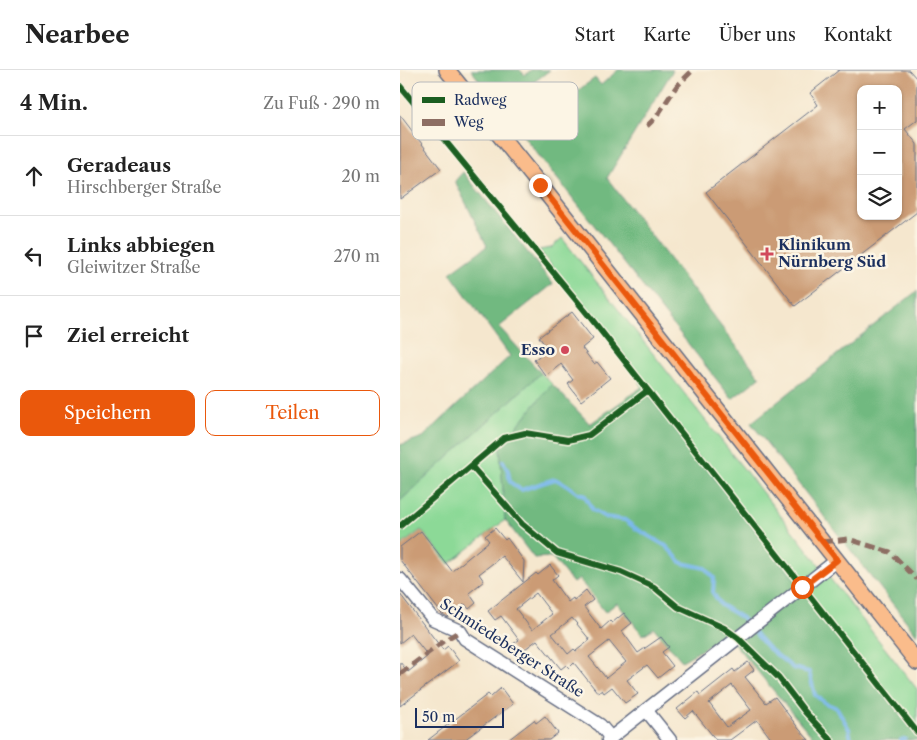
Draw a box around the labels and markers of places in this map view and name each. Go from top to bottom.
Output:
place label: Klinikum Nürnberg Süd [778,235,886,271]
marker: Klinikum Nürnberg Süd [760,247,774,261]
place label: Esso [521,340,555,359]
marker: Esso [559,344,571,356]

